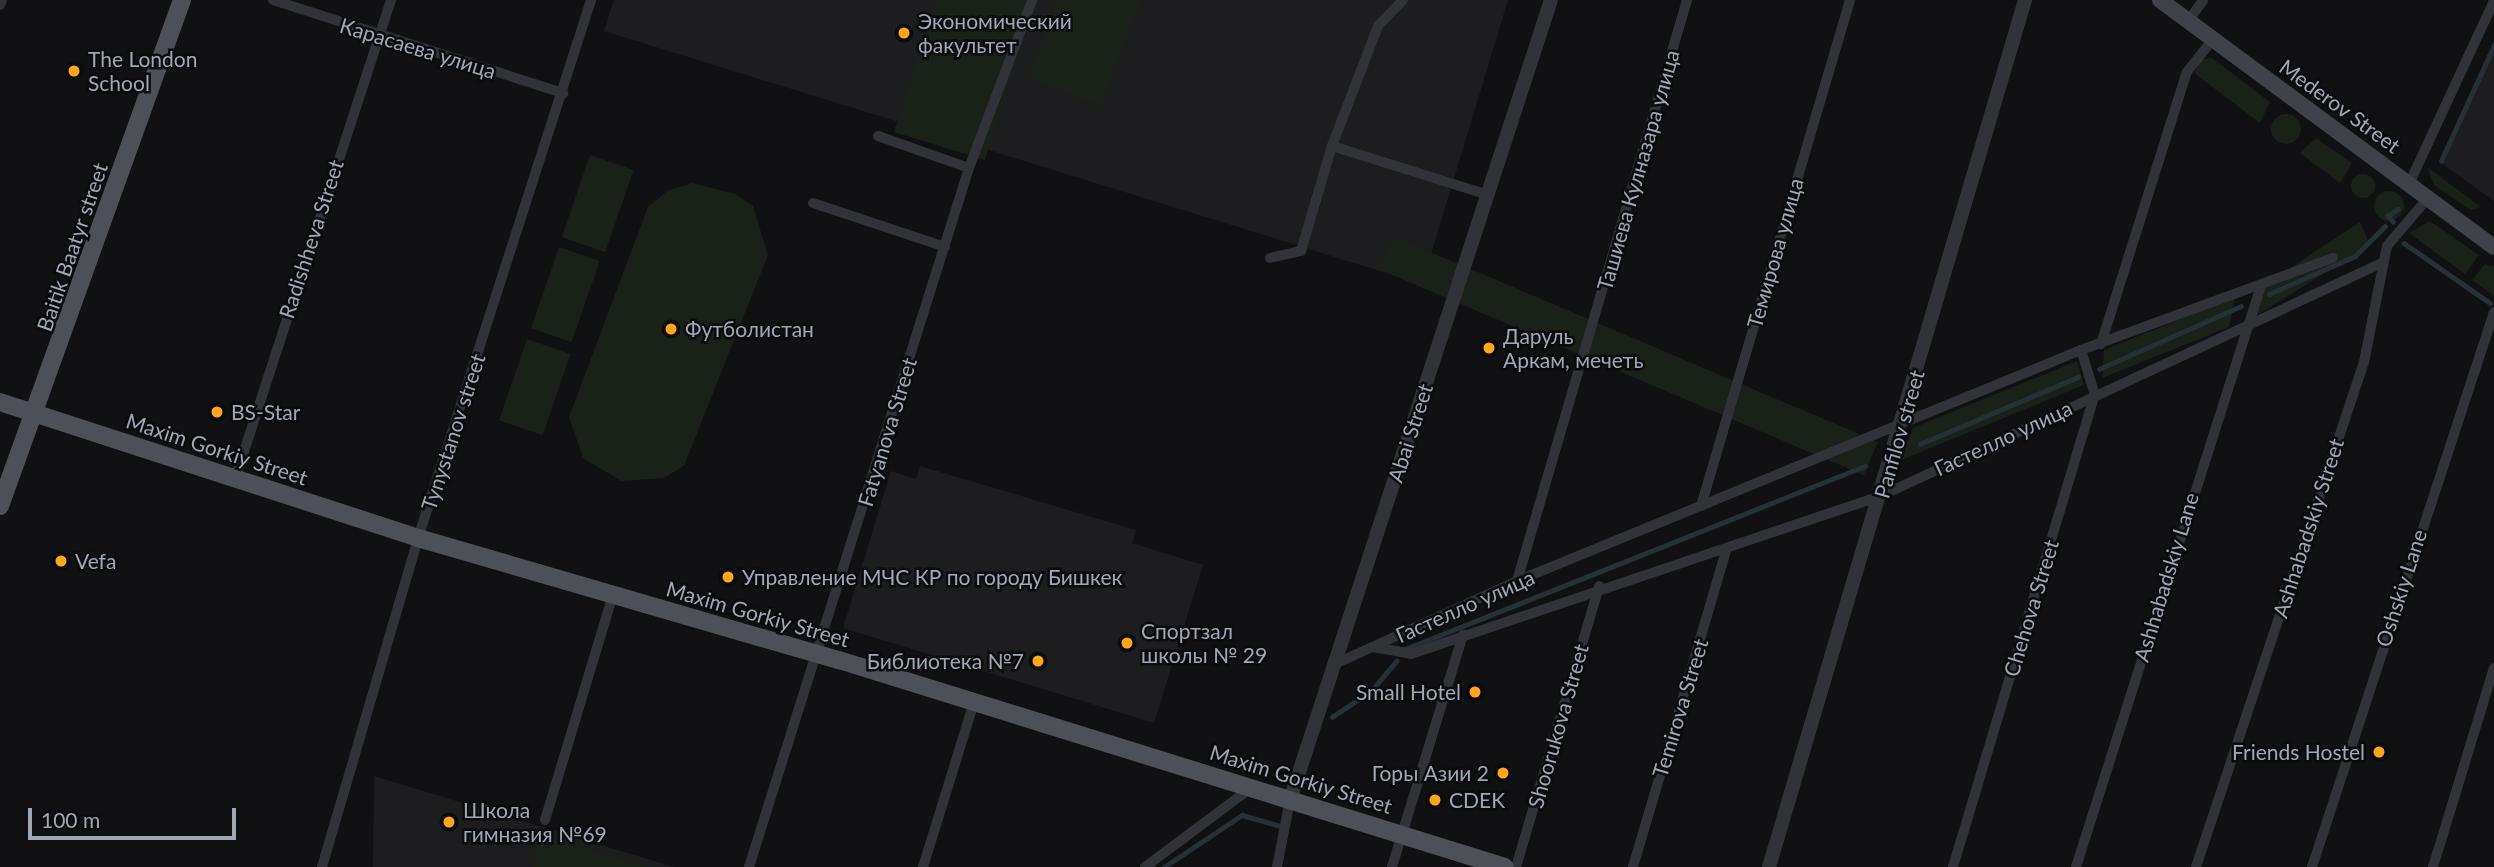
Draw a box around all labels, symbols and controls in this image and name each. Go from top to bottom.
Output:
place label: Экономический факультет [918,8,1072,58]
street label: Карасаева улица [337,12,499,84]
marker: Экономический факультет [896,25,912,41]
place label: The London School [88,46,197,96]
street label: Ташиева Кулназара улица [1592,47,1684,293]
street label: Mederov Street [2275,54,2405,158]
marker: The London School [66,63,82,79]
street label: Radishheva Street [273,156,349,322]
street label: Baitik Baatyr street [31,159,113,335]
street label: Темирова улица [1742,175,1808,331]
place label: Футболистан [685,316,814,342]
marker: Футболистан [663,321,679,337]
place label: Даруль Аркам, мечеть [1503,323,1643,373]
marker: Даруль Аркам, мечеть [1481,340,1497,356]
street label: Tynystanov street [416,350,490,514]
street label: Fatyanova Street [852,355,922,509]
street label: Panfilov street [1869,367,1929,501]
street label: Abai Street [1382,381,1438,485]
street label: Гастелло улица [1930,395,2076,481]
place label: BS-Star [231,399,300,425]
marker: BS-Star [209,404,225,420]
street label: Maxim Gorkiy Street [123,408,311,490]
street label: Ashhabadskiy Street [2267,435,2349,621]
street label: Ashhabadskiy Lane [2128,489,2204,665]
street label: Oshskiy Lane [2370,526,2432,650]
street label: Chehova Street [1998,536,2064,680]
place label: Vefa [75,548,116,574]
marker: Vefa [53,553,69,569]
place label: Управление МЧС КР по городу Бишкек [742,564,1122,590]
street label: Гастелло улица [1392,564,1538,648]
marker: Управление МЧС КР по городу Бишкек [720,569,736,585]
street label: Maxim Gorkiy Street [663,576,853,652]
place label: Спортзал школы № 29 [1141,618,1267,668]
marker: Спортзал школы № 29 [1119,635,1135,651]
street label: Temirova Street [1647,636,1713,780]
street label: Shoorukova Street [1523,641,1593,811]
place label: Библиотека №7 [867,648,1024,674]
marker: Библиотека №7 [1030,653,1046,669]
place label: Small Hotel [1356,679,1461,705]
marker: Small Hotel [1467,684,1483,700]
street label: Maxim Gorkiy Street [1207,739,1395,819]
place label: Friends Hostel [2232,739,2365,765]
marker: Friends Hostel [2371,744,2387,760]
place label: Горы Азии 2 [1372,760,1489,786]
marker: Горы Азии 2 [1495,765,1511,781]
place label: CDEK [1449,787,1505,813]
marker: CDEK [1427,792,1443,808]
scale bar [32,794,240,838]
place label: Школа гимназия №69 [463,797,607,847]
text: 100 m [41,807,100,832]
marker: Школа гимназия №69 [441,814,457,830]

